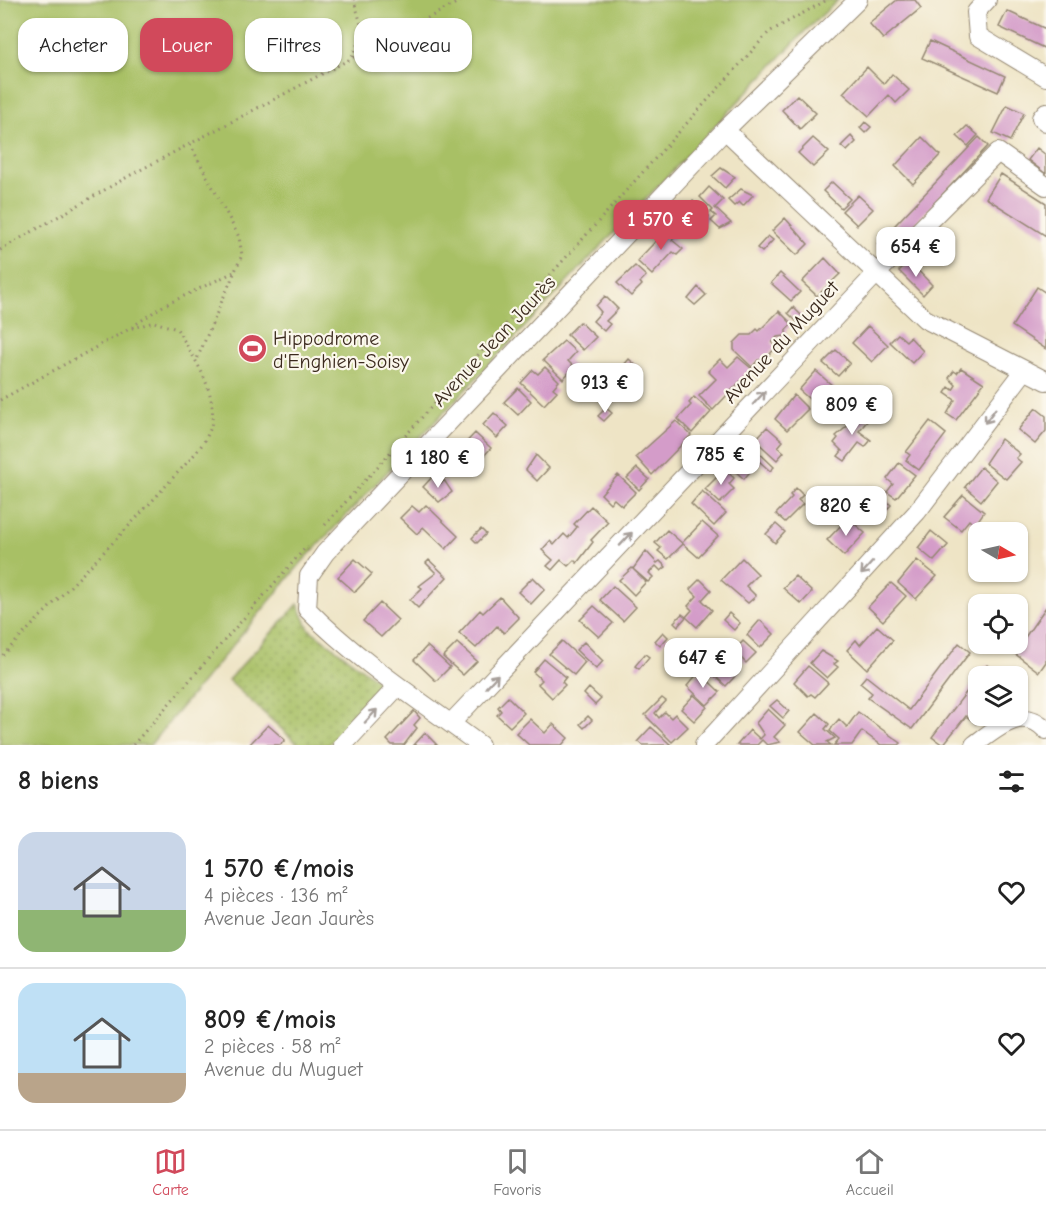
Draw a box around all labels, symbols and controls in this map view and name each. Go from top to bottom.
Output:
chip: Acheter [18,18,128,72]
chip: Louer [140,18,233,72]
chip: Filtres [245,18,342,72]
chip: Nouveau [354,18,472,72]
pin: 1 570 € [606,200,716,251]
text: 1 570 € [628,208,694,231]
pin: 654 € [874,227,958,278]
text: 654 € [890,235,942,258]
street label: Avenue Jean Jaurès [428,271,560,411]
street label: Avenue du Muguet [718,275,844,408]
place label: Hippodrome d'Enghien-Soisy [273,327,409,373]
sports icon: Hippodrome d'Enghien-Soisy [236,333,268,365]
pin: 913 € [563,363,647,414]
text: 913 € [580,371,630,394]
pin: 809 € [810,385,894,436]
one-way arrow [752,390,767,405]
text: 809 € [825,393,879,416]
one-way arrow [983,408,996,424]
pin: 785 € [679,435,763,486]
pin: 1 180 € [383,438,493,489]
text: 785 € [696,443,746,466]
text: 1 180 € [405,446,471,469]
pin: 820 € [804,486,888,537]
text: 820 € [820,494,872,517]
north arrow [968,522,1028,582]
map controls [968,522,1028,726]
one-way arrow [618,532,633,547]
one-way arrow [860,560,874,575]
button: locate [968,594,1028,654]
pin: 647 € [661,638,745,689]
text: 647 € [678,646,728,669]
button: layers [968,666,1028,726]
one-way arrow [484,674,498,689]
one-way arrow [363,708,378,723]
icon: filters [995,765,1028,798]
text: 8 biens [18,766,98,796]
text: 1 570 €/mois [204,854,354,884]
icon: home [66,856,138,928]
icon: heart [995,876,1028,909]
text: 4 pièces · 136 m² [204,884,347,907]
text: Avenue Jean Jaurès [204,907,374,930]
text: 809 €/mois [204,1005,336,1035]
icon: home [66,1007,138,1079]
icon: heart [995,1027,1028,1060]
text: 2 pièces · 58 m² [204,1035,341,1058]
text: Avenue du Muguet [204,1058,363,1081]
tab: Carte [152,1145,189,1199]
tab: Favoris [493,1145,541,1199]
tab: Accueil [846,1145,894,1199]

